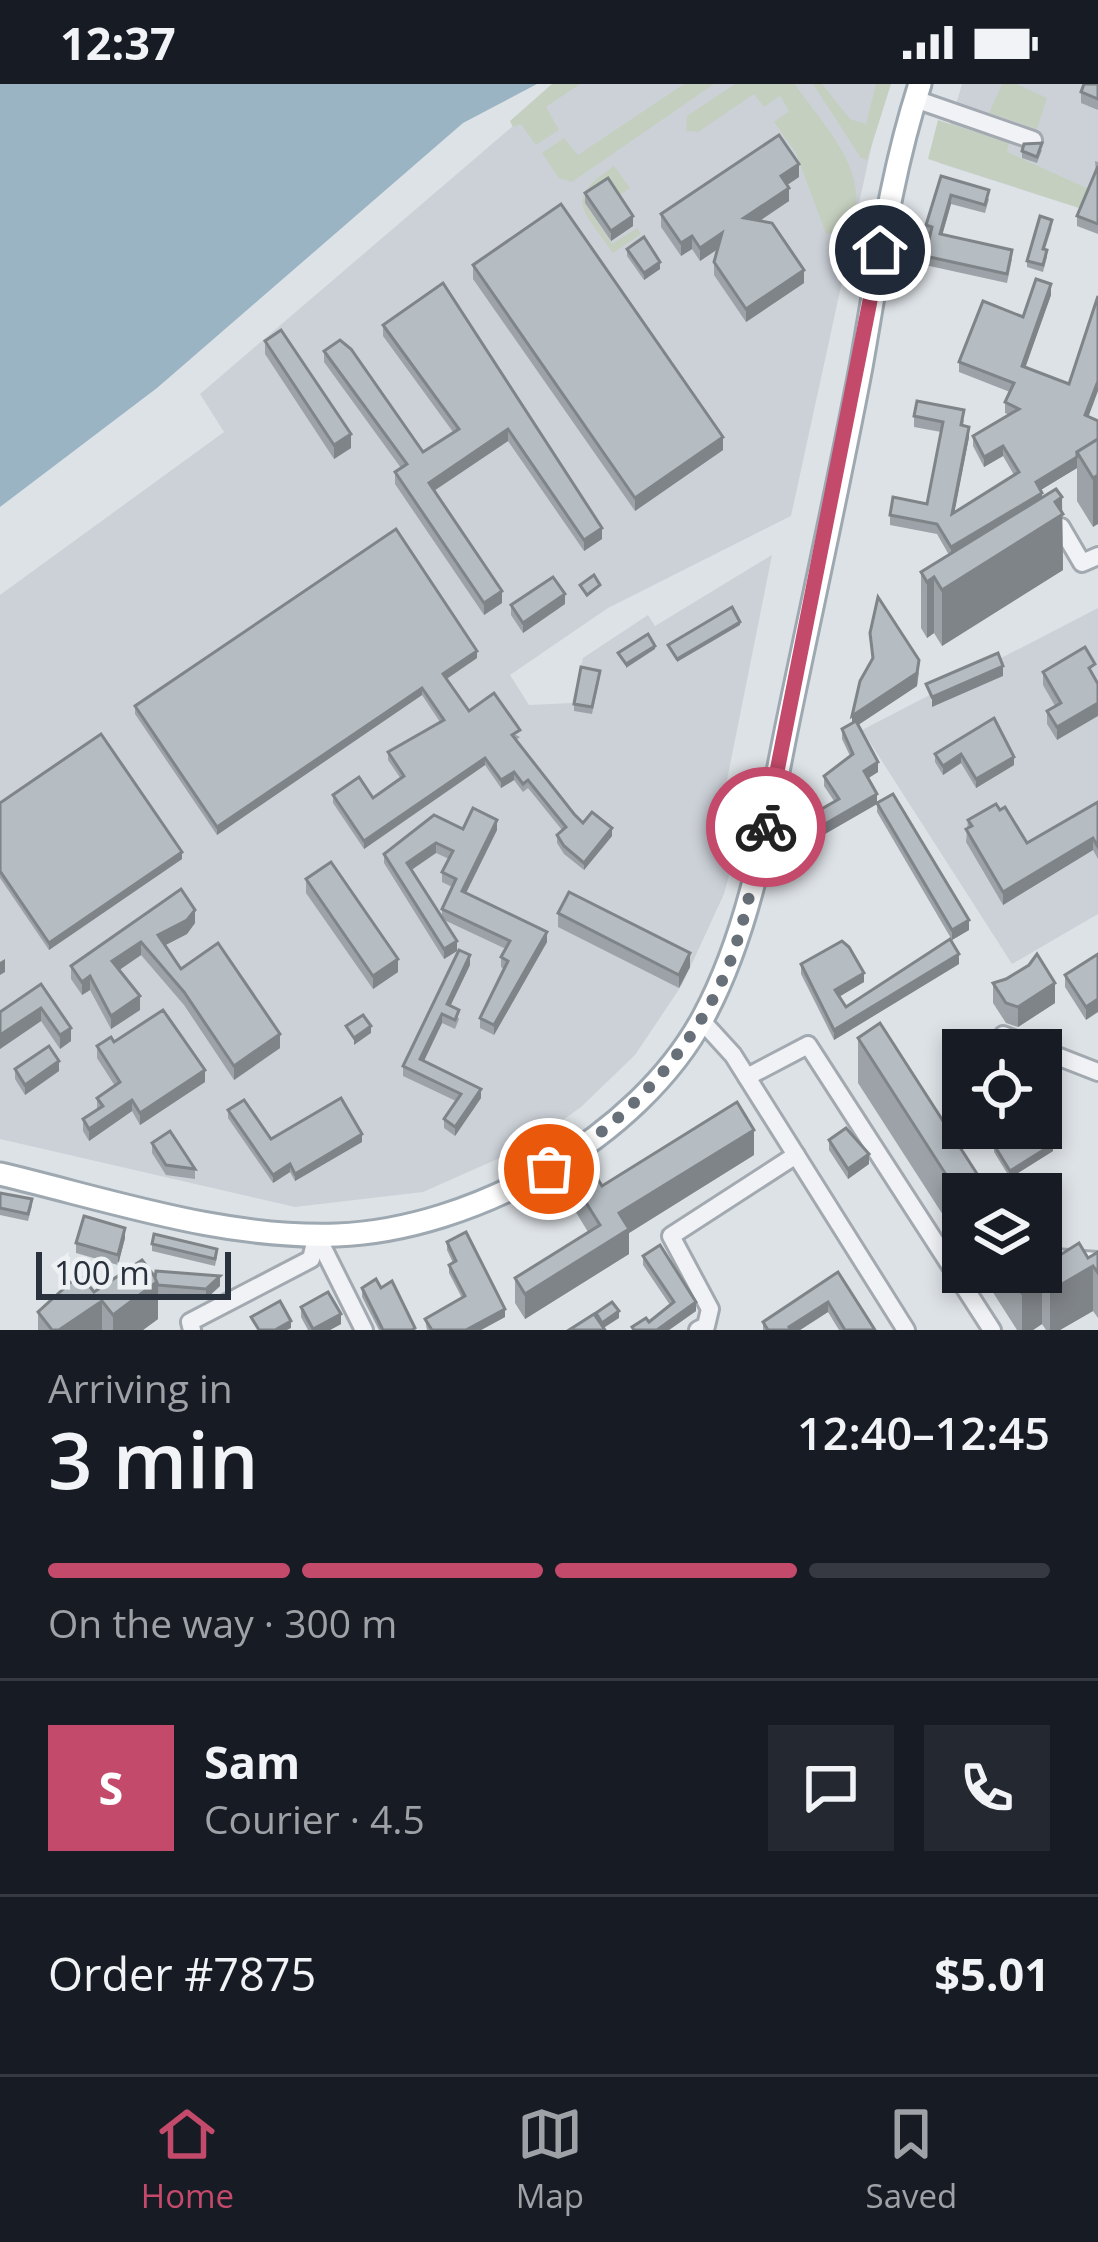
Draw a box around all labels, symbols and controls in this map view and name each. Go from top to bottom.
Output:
text: 12:37 [60,12,176,73]
pin [829,199,931,301]
icon: home [847,217,913,283]
courier [706,767,826,887]
icon: bike [733,794,799,860]
map controls [942,1029,1062,1293]
button: locate [942,1029,1062,1149]
pin [498,1118,600,1220]
icon: bag [516,1136,582,1202]
button: layers [942,1173,1062,1293]
scale bar [36,1246,231,1299]
text: 100 m [54,1250,150,1295]
text: Arriving in [48,1361,233,1414]
text: 12:40–12:45 [797,1402,1050,1463]
text: 3 min [48,1406,259,1512]
text: On the way · 300 m [48,1596,397,1649]
button: chat [768,1725,894,1851]
button: phone [924,1725,1050,1851]
text: Sam [204,1731,300,1792]
text: S [99,1757,123,1818]
text: Courier · 4.5 [204,1792,425,1845]
text: Order #7875 [48,1943,316,2004]
text: $5.01 [934,1943,1050,2004]
tab: Home [141,2101,234,2218]
tab: Map [516,2101,584,2218]
tab: Saved [866,2101,957,2218]

